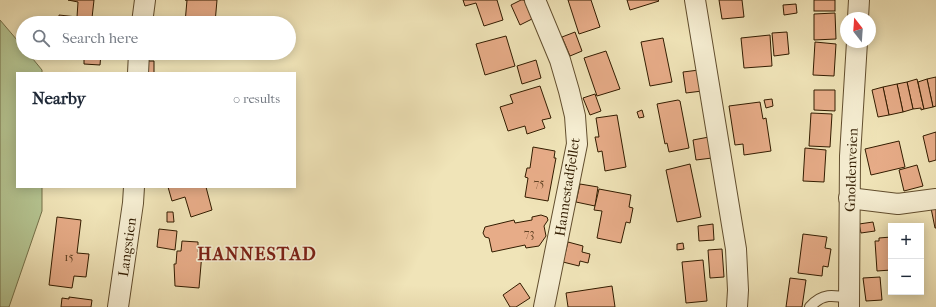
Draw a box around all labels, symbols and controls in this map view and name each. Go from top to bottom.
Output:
north arrow [840,12,876,48]
search box [16,16,296,60]
icon: search [30,27,52,49]
text: Search here [62,29,138,47]
text: Nearby [32,88,86,108]
text: 0 results [233,91,280,106]
street label: Gnoldenveien [842,128,861,212]
street label: Hannestadfjellet [551,137,584,238]
house number: 75 [534,176,544,190]
street label: Langstien [115,216,140,278]
map controls [888,223,924,295]
button: + [888,223,924,259]
house number: 73 [524,226,534,240]
district label: HANNESTAD [197,244,317,265]
house number: 15 [64,250,74,264]
button: − [888,259,924,295]

